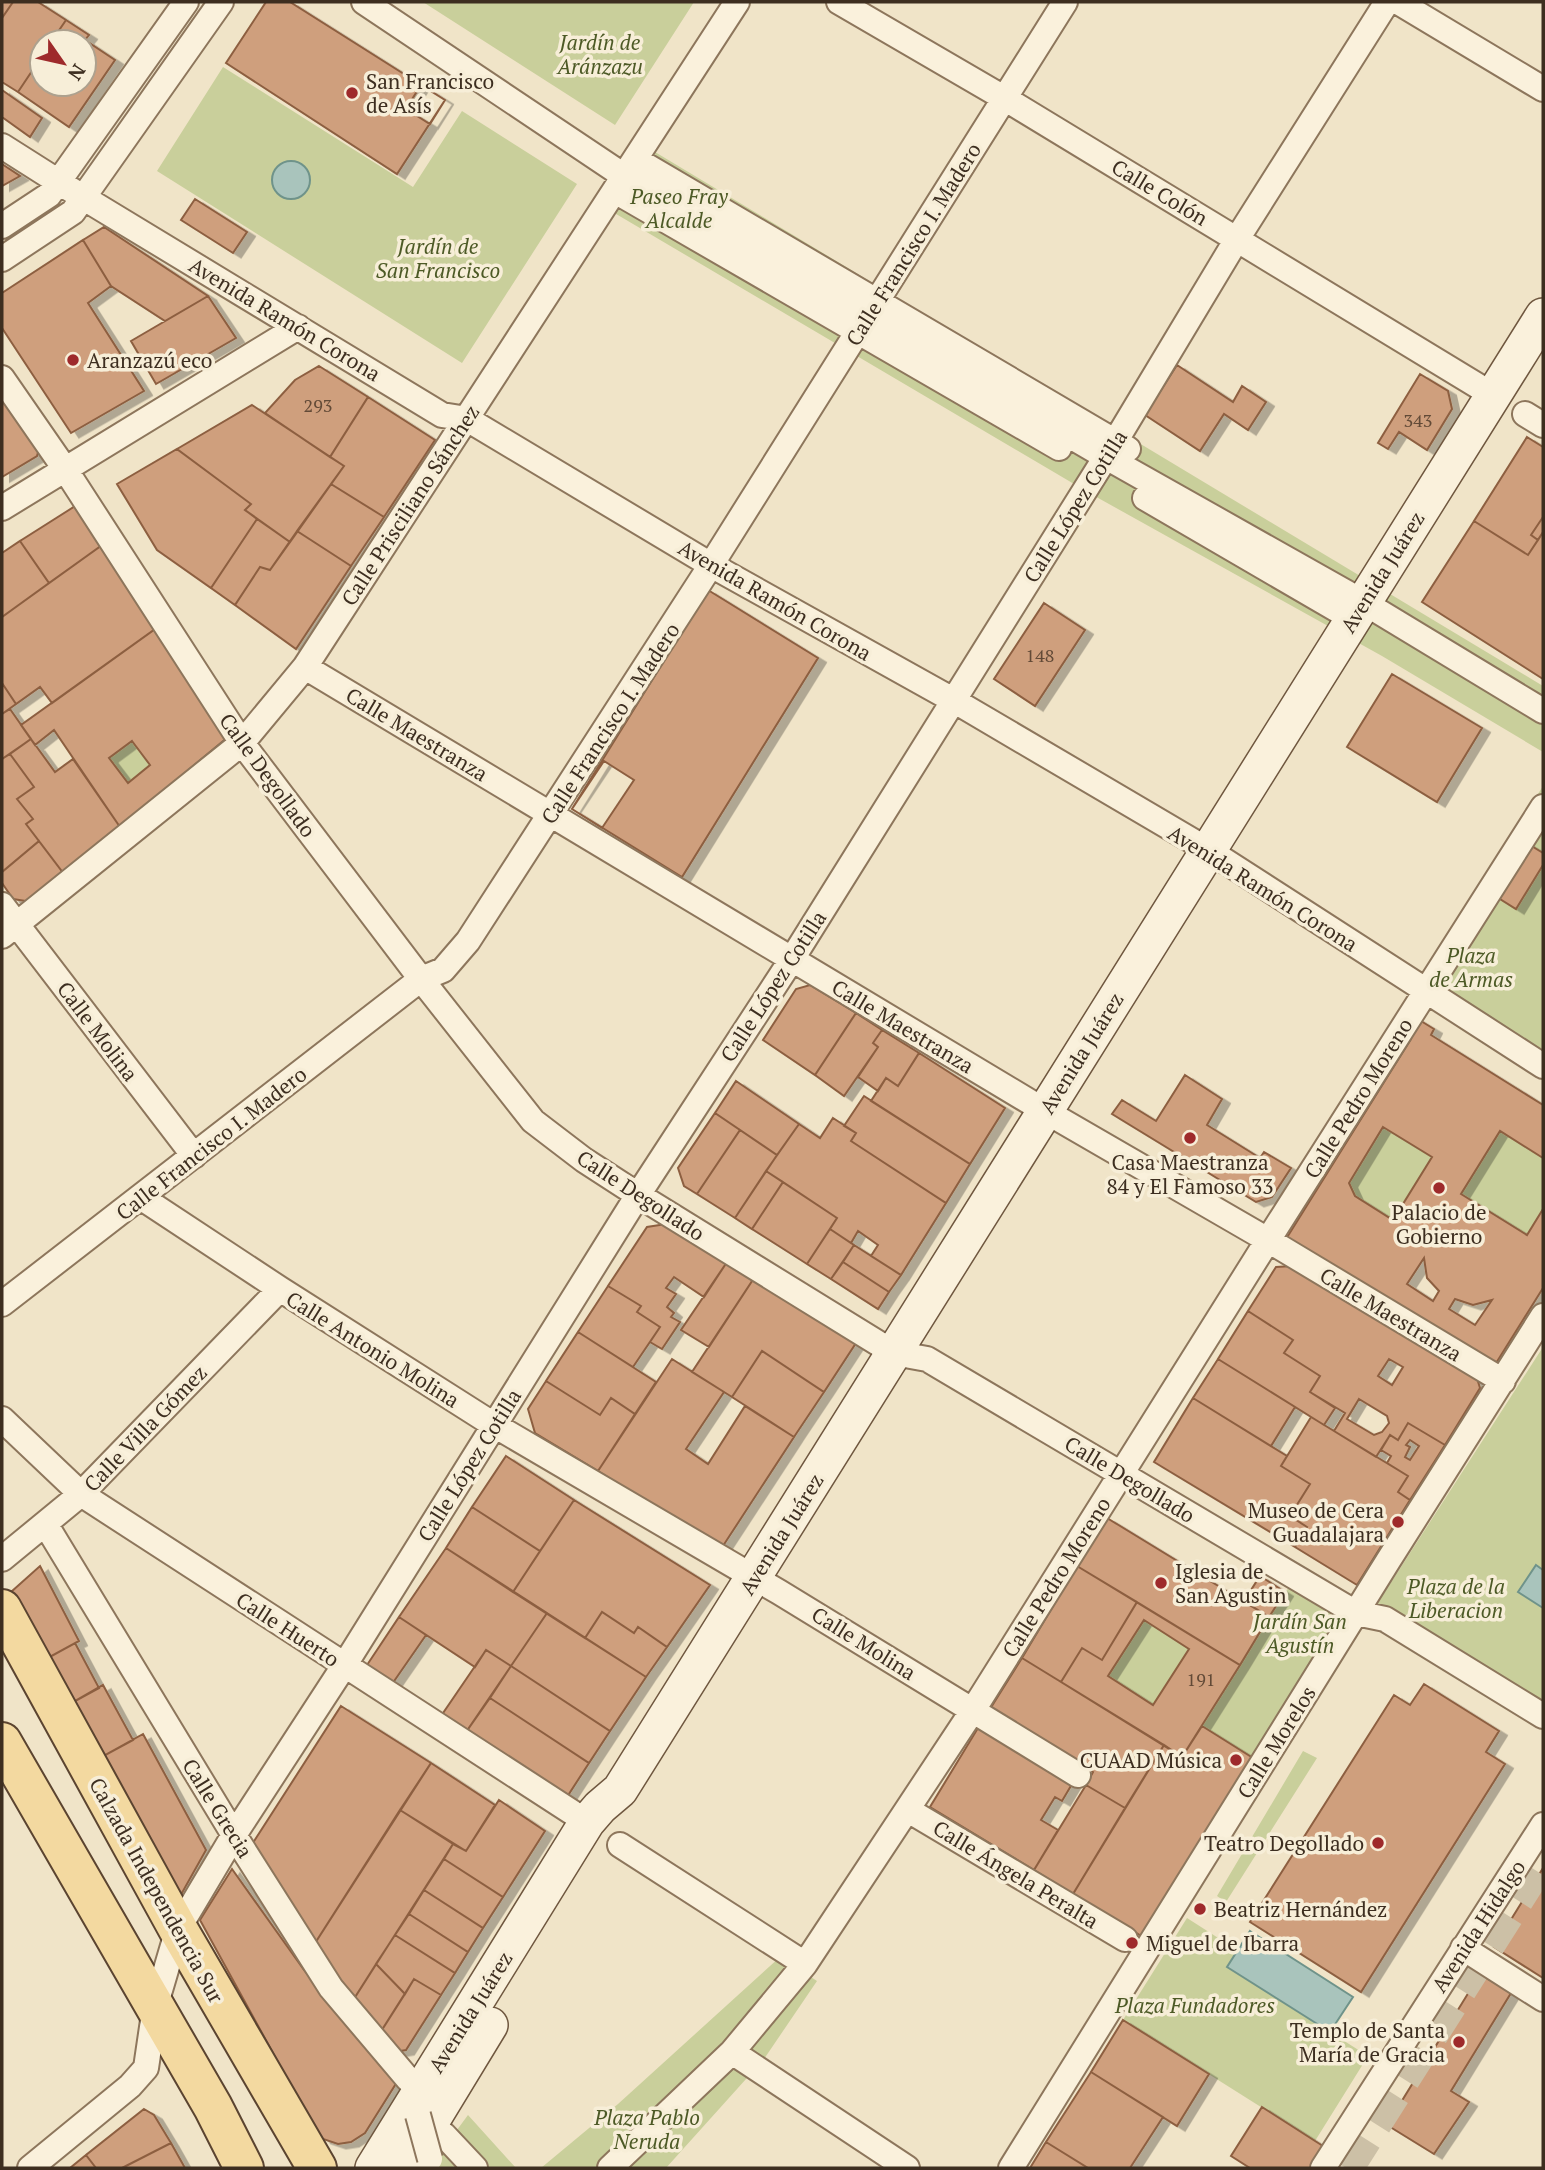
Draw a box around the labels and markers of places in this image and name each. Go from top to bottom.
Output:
place label: San Francisco de Asís [366,67,494,119]
marker: San Francisco de Asís [344,85,360,101]
place label: Aranzazú eco [87,346,212,374]
marker: Aranzazú eco [65,352,81,368]
marker: Casa Maestranza 84 y El Famoso 33 [1182,1130,1198,1146]
place label: Casa Maestranza 84 y El Famoso 33 [1107,1148,1273,1200]
marker: Palacio de Gobierno [1431,1180,1447,1196]
place label: Palacio de Gobierno [1391,1198,1487,1250]
place label: Museo de Cera Guadalajara [1248,1496,1384,1548]
marker: Museo de Cera Guadalajara [1390,1514,1406,1530]
place label: Iglesia de San Agustin [1175,1557,1287,1609]
marker: Iglesia de San Agustin [1153,1575,1169,1591]
place label: CUAAD Música [1080,1746,1222,1774]
marker: CUAAD Música [1228,1752,1244,1768]
place label: Teatro Degollado [1204,1829,1364,1857]
marker: Teatro Degollado [1370,1835,1386,1851]
place label: Beatriz Hernández [1214,1895,1387,1923]
marker: Beatriz Hernández [1192,1901,1208,1917]
place label: Miguel de Ibarra [1146,1929,1300,1957]
marker: Miguel de Ibarra [1124,1935,1140,1951]
place label: Templo de Santa María de Gracia [1290,2016,1445,2068]
marker: Templo de Santa María de Gracia [1451,2034,1467,2050]

